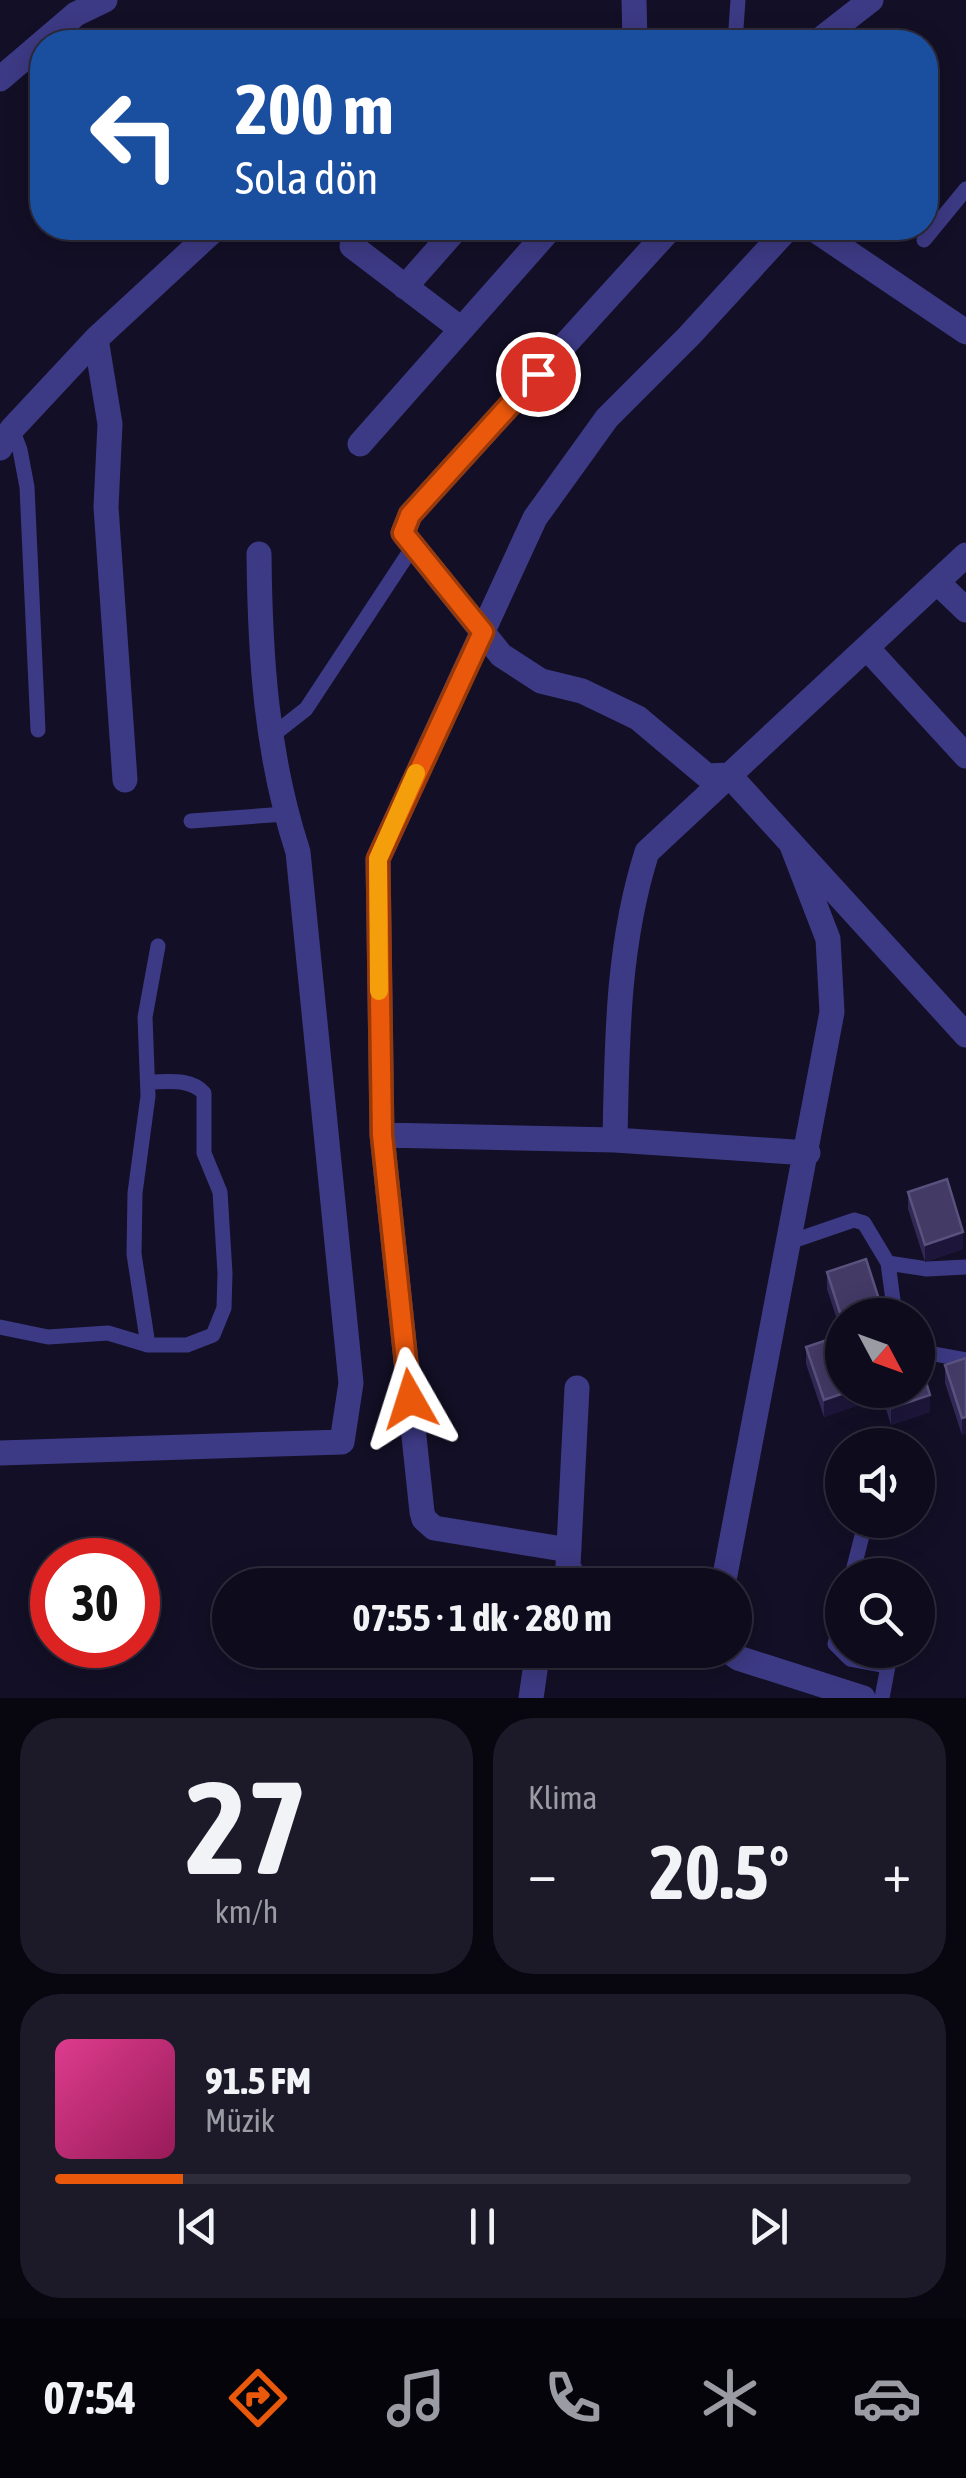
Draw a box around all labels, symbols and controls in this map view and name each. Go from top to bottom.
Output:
text: 200 m [235,69,394,149]
icon: left [70,70,200,200]
text: Sola dön [235,152,378,204]
pin [496,332,581,417]
icon: arrive [511,347,566,402]
north arrow [825,1298,935,1408]
map controls [825,1298,935,1668]
position arrow [358,1347,462,1451]
button: sound [825,1428,935,1538]
speed limit sign: 30 [30,1538,160,1668]
button: search [825,1558,935,1668]
text: 07:55 · 1 dk · 280 m [352,1596,612,1639]
text: 27 [185,1753,308,1902]
text: Klima [528,1779,597,1816]
text: 20.5° [650,1829,789,1915]
text: − [528,1841,557,1904]
text: + [882,1841,911,1904]
text: km/h [215,1893,278,1930]
text: 91.5 FM [205,2059,311,2102]
text: Müzik [205,2102,275,2139]
icon: previous [170,2199,225,2254]
icon: pause [455,2199,510,2254]
icon: next [741,2199,796,2254]
icon: directions [223,2363,293,2433]
icon: music [381,2363,451,2433]
icon: phone [538,2363,608,2433]
icon: climate [695,2363,765,2433]
icon: car [852,2363,922,2433]
text: 07:54 [44,2372,136,2424]

